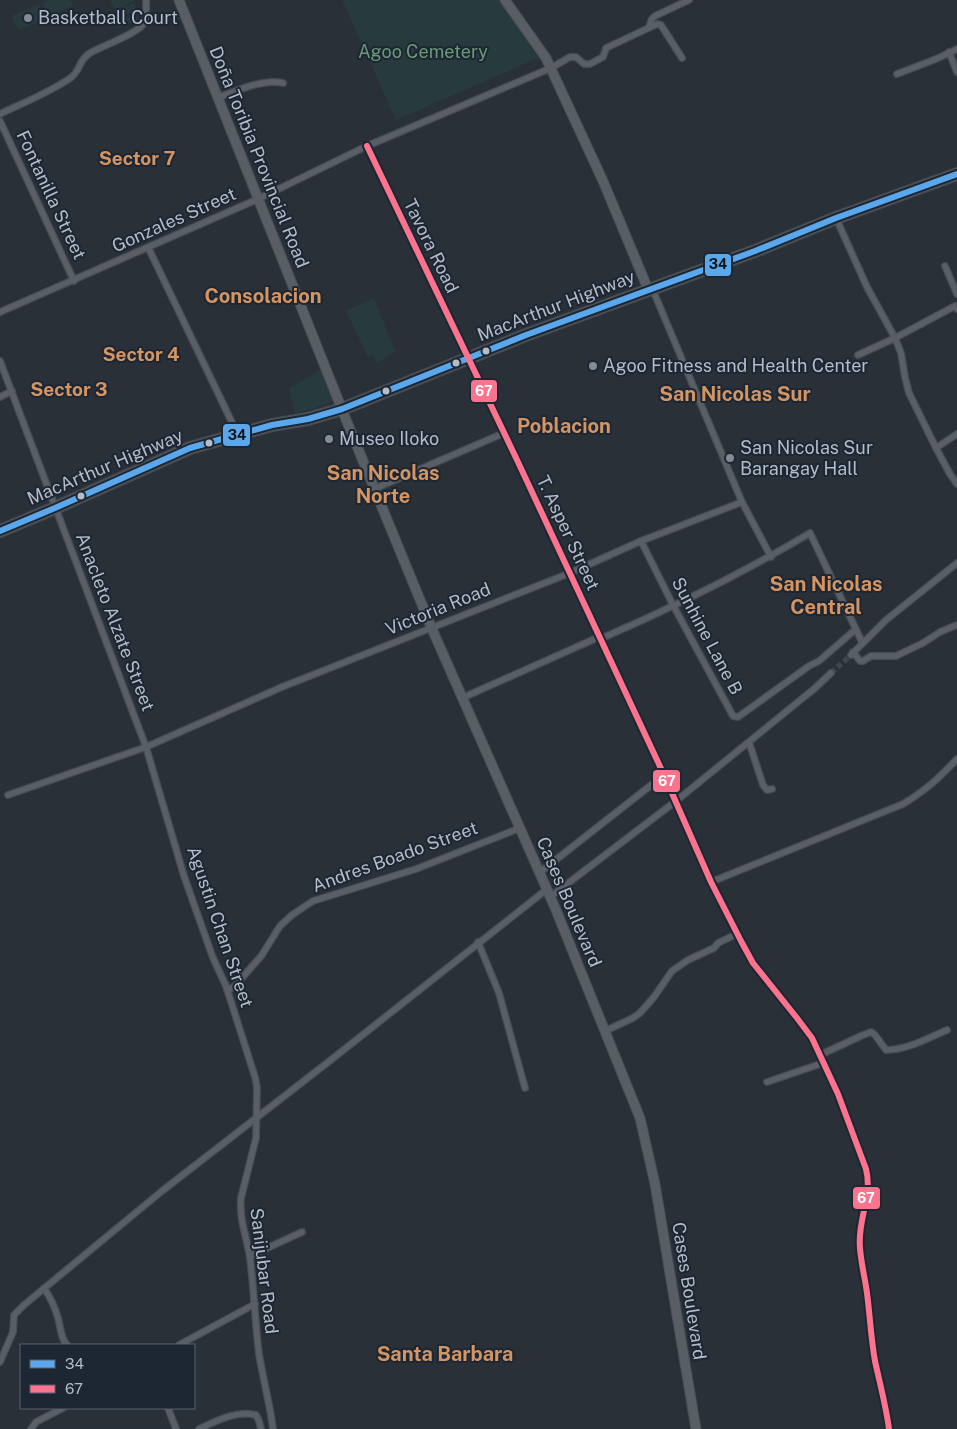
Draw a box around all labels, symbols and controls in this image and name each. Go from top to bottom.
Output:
place label: Basketball Court [38,7,178,28]
marker: Basketball Court [22,12,34,24]
park label: Agoo Cemetery [358,41,488,62]
street label: Doña Toribia Provincial Road [205,43,314,271]
street label: Fontanilla Street [12,127,91,263]
district label: Sector 7 [99,147,175,169]
street label: Gonzales Street [109,183,239,256]
street label: Tavora Road [400,195,463,296]
line badge: 34 [704,253,732,277]
text: 34 [709,256,727,272]
street label: MacArthur Highway [474,266,638,345]
district label: Consolacion [204,284,322,308]
district label: Sector 4 [102,343,180,365]
unlabelled marker [481,346,491,356]
place label: Agoo Fitness and Health Center [603,355,868,376]
unlabelled marker [451,358,461,368]
marker: Agoo Fitness and Health Center [587,360,599,372]
district label: Sector 3 [30,378,108,400]
line badge: 67 [470,379,498,403]
district label: San Nicolas Sur [659,382,811,406]
text: 67 [475,383,493,399]
unlabelled marker [381,386,391,396]
district label: Poblacion [517,414,611,438]
line badge: 34 [222,423,251,447]
street label: MacArthur Highway [24,424,186,509]
text: 34 [228,427,246,443]
place label: Museo Iloko [339,428,439,449]
marker: Museo Iloko [323,433,335,445]
place label: San Nicolas Sur Barangay Hall [740,437,873,479]
unlabelled marker [204,438,214,448]
marker: San Nicolas Sur Barangay Hall [724,452,736,464]
district label: San Nicolas Norte [326,461,440,508]
street label: T. Asper Street [533,472,604,594]
unlabelled marker [76,491,86,501]
street label: Anacleto Alzate Street [72,530,159,714]
district label: San Nicolas Central [769,572,883,619]
street label: Sunhine Lane B [668,574,747,698]
street label: Victoria Road [382,578,493,639]
line badge: 67 [652,769,681,793]
text: 67 [658,773,676,789]
street label: Andres Boado Street [309,817,480,896]
street label: Cases Boulevard [533,834,606,970]
street label: Agustin Chan Street [183,843,258,1010]
line badge: 67 [852,1186,881,1210]
text: 67 [857,1190,875,1206]
street label: Sanijubar Road [246,1207,283,1335]
street label: Cases Boulevard [668,1221,711,1361]
district label: Santa Barbara [377,1342,513,1366]
legend [20,1344,195,1409]
text: 34 [65,1355,84,1372]
text: 67 [65,1380,83,1397]

